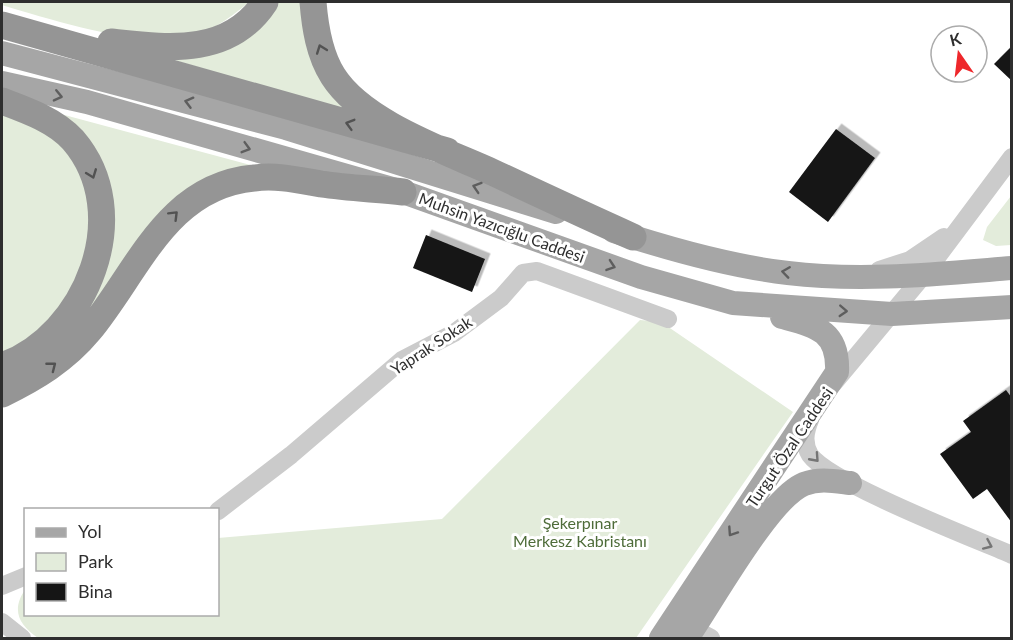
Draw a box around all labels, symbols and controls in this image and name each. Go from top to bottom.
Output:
north arrow [929,24,989,84]
text: K [948,28,964,50]
one-way arrow [316,44,329,54]
one-way arrow [53,88,63,101]
one-way arrow [184,97,194,110]
one-way arrow [345,119,356,131]
one-way arrow [240,141,251,153]
one-way arrow [85,168,97,179]
one-way arrow [472,181,483,194]
street label: Muhsin Yazıcığlu Caddesi [416,188,588,266]
one-way arrow [167,212,178,223]
one-way arrow [605,259,616,272]
one-way arrow [781,267,790,279]
one-way arrow [838,304,847,317]
street label: Yaprak Sokak [387,311,476,378]
one-way arrow [45,362,56,373]
street label: Turgut Özal Caddesi [742,383,836,511]
one-way arrow [808,451,819,461]
legend [24,508,219,616]
park label: Şekerpınar Merkesz Kabristanı [513,513,647,550]
text: Yol [78,520,102,542]
one-way arrow [728,525,739,536]
one-way arrow [981,538,992,550]
text: Park [78,550,114,572]
text: Bina [78,580,113,602]

